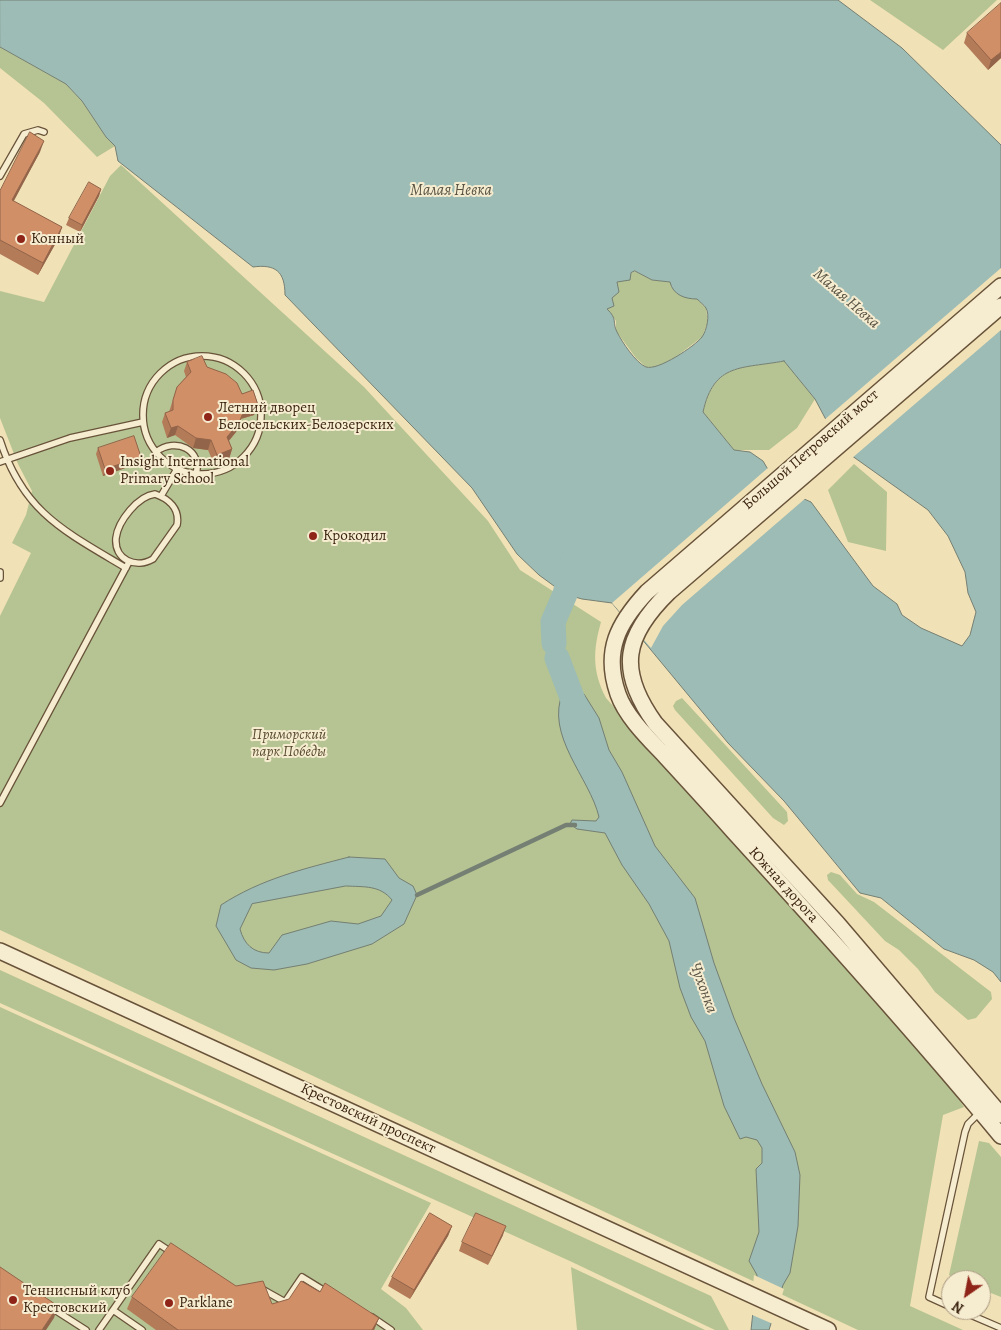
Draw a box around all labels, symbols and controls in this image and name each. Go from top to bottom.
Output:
water label: Малая Невка [410,181,492,201]
place label: Конный [31,230,84,248]
marker: Конный [15,233,27,245]
water label: Малая Невка [809,265,883,333]
street label: Большой Петровский мост [739,386,883,514]
place label: Летний дворец Белосельских-Белозерских [218,399,394,434]
marker: Летний дворец Белосельских-Белозерских [202,411,214,423]
place label: Insight International Primary School [120,453,249,488]
marker: Insight International Primary School [104,465,116,477]
place label: Крокодил [323,527,386,545]
marker: Крокодил [307,530,319,542]
park label: Приморский парк Победы [252,726,326,761]
street label: Южная дорога [744,843,822,927]
water label: Чухонка [685,960,721,1016]
street label: Крестовский проспект [298,1080,438,1158]
north arrow [941,1270,991,1320]
place label: Теннисный клуб Крестовский [23,1282,130,1317]
marker: Теннисный клуб Крестовский [7,1294,19,1306]
place label: Parklane [179,1294,233,1312]
text: N [949,1296,968,1318]
marker: Parklane [163,1297,175,1309]

